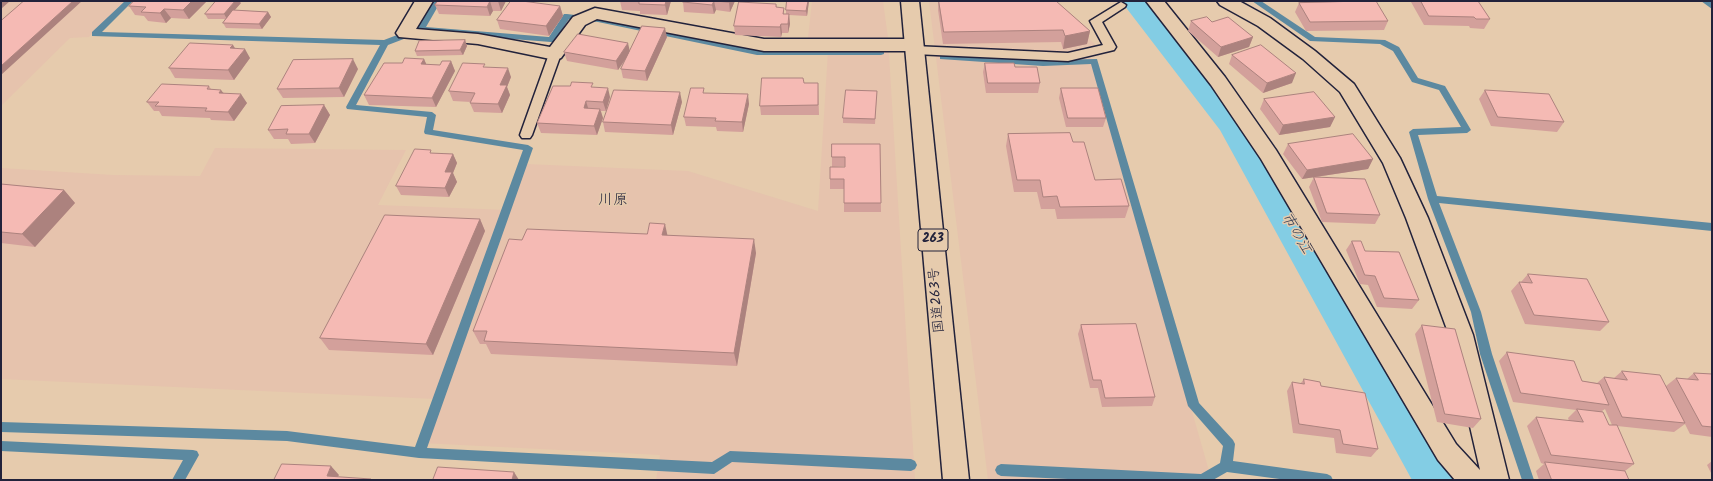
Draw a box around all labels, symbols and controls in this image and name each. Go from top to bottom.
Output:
district label: 川原 [598,192,628,210]
water label: 市の江 [1276,210,1314,258]
road number: 263 [918,229,948,251]
street label: 国道263号 [927,266,949,334]

